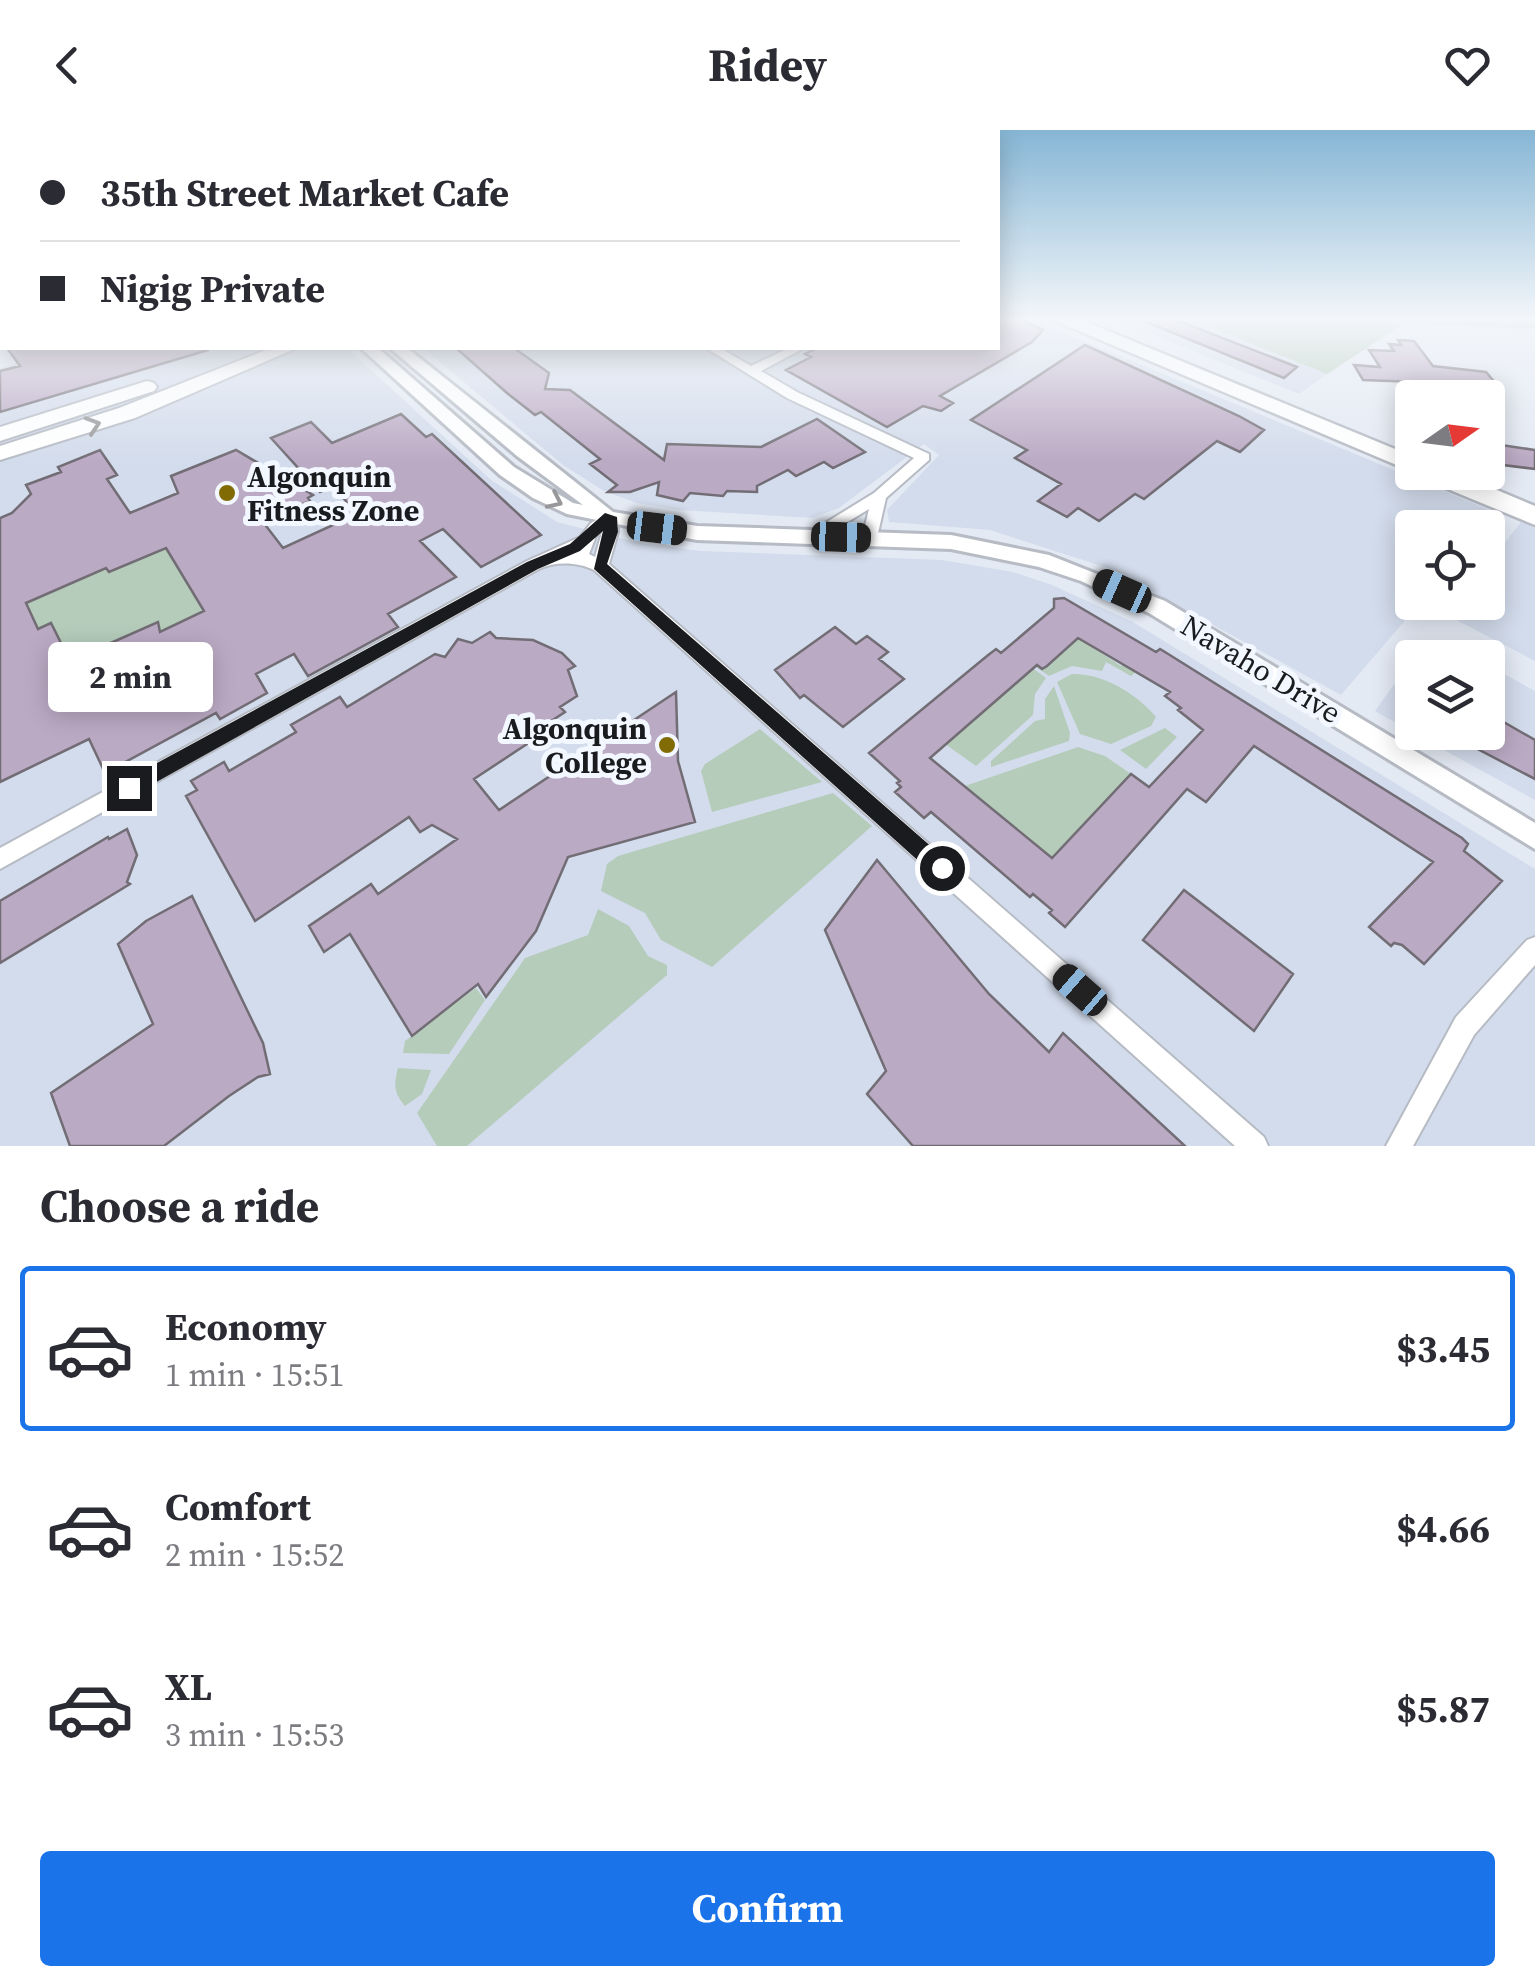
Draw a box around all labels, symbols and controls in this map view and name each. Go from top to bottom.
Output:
text: Ridey [708,34,827,96]
icon: back [40,38,95,93]
icon: heart [1440,38,1495,93]
text: 35th Street Market Cafe [100,167,509,219]
text: Nigig Private [100,263,325,315]
north arrow [1395,380,1505,490]
map controls [1395,380,1505,750]
one-way arrow [84,416,101,436]
place label: Algonquin Fitness Zone [247,456,419,531]
marker: Algonquin Fitness Zone [216,482,238,504]
one-way arrow [545,489,563,509]
car [625,509,689,547]
button: locate [1395,510,1505,620]
car [810,521,872,553]
car [1088,565,1156,617]
street label: Navaho Drive [1173,605,1349,733]
button: layers [1395,640,1505,750]
callout: 2 min [46,643,212,713]
text: 2 min [89,655,172,699]
place label: Algonquin College [503,708,647,783]
marker: Algonquin College [656,734,678,756]
route end [107,766,152,811]
route start [920,846,965,891]
car [1048,959,1112,1021]
text: Choose a ride [40,1175,319,1237]
text: Economy [165,1301,327,1353]
icon: car [45,1304,135,1394]
text: $3.45 [1396,1323,1490,1375]
text: 1 min · 15:51 [165,1353,344,1397]
text: Comfort [165,1481,311,1533]
icon: car [45,1484,135,1574]
text: $4.66 [1396,1503,1490,1555]
text: 2 min · 15:52 [165,1533,344,1577]
text: XL [165,1661,212,1713]
icon: car [45,1664,135,1754]
text: $5.87 [1396,1683,1490,1735]
text: 3 min · 15:53 [165,1713,344,1757]
button: Confirm [40,1851,1495,1966]

